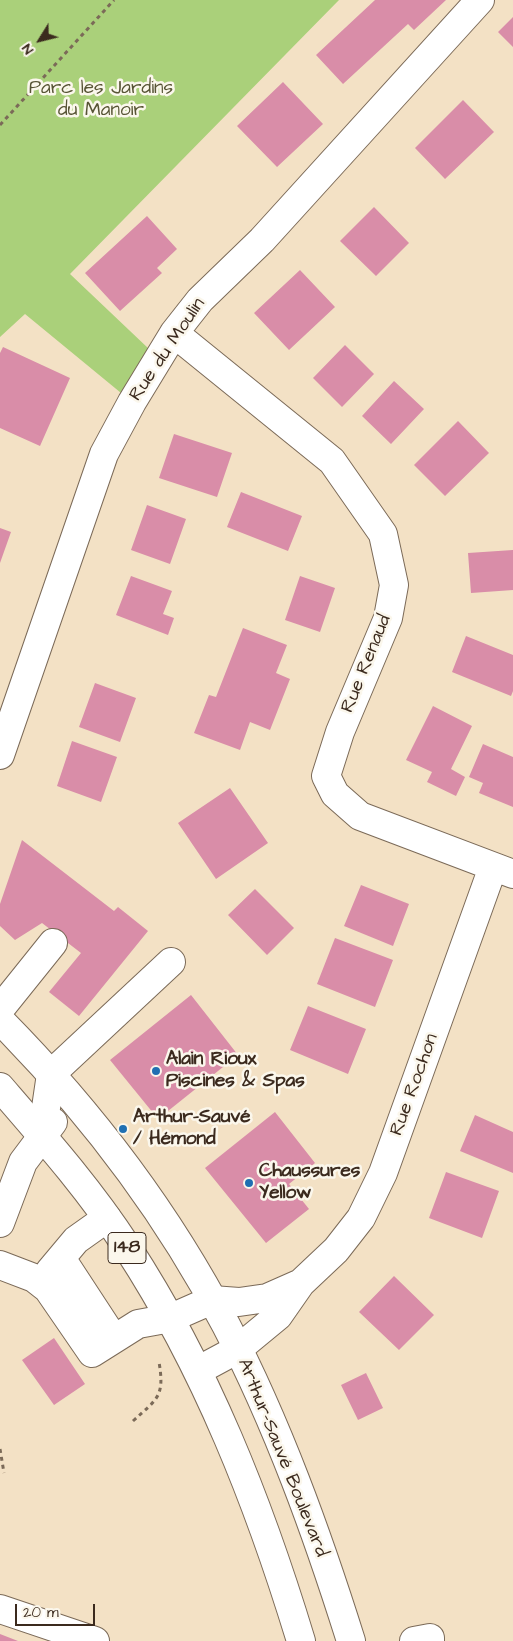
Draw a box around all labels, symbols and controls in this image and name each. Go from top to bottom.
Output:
north arrow [15,15,65,65]
text: N [17,39,39,58]
park label: Parc les Jardins du Manoir [29,78,173,122]
street label: Rue du Moulin [125,294,211,406]
street label: Rue Renaud [337,612,397,716]
street label: Rue Rochon [386,1031,444,1139]
place label: Alain Rioux Piscines & Spas [166,1049,305,1093]
marker: Alain Rioux Piscines & Spas [150,1065,162,1077]
place label: Arthur-Sauvé / Hémond [133,1107,250,1151]
marker: Arthur-Sauvé / Hémond [117,1123,129,1135]
place label: Chaussures Yellow [259,1161,360,1205]
marker: Chaussures Yellow [243,1177,255,1189]
road number: 148 [108,1232,146,1264]
street label: Arthur-Sauvé Boulevard [232,1355,332,1561]
scale bar [18,1594,98,1626]
text: 20 m [23,1602,59,1623]

